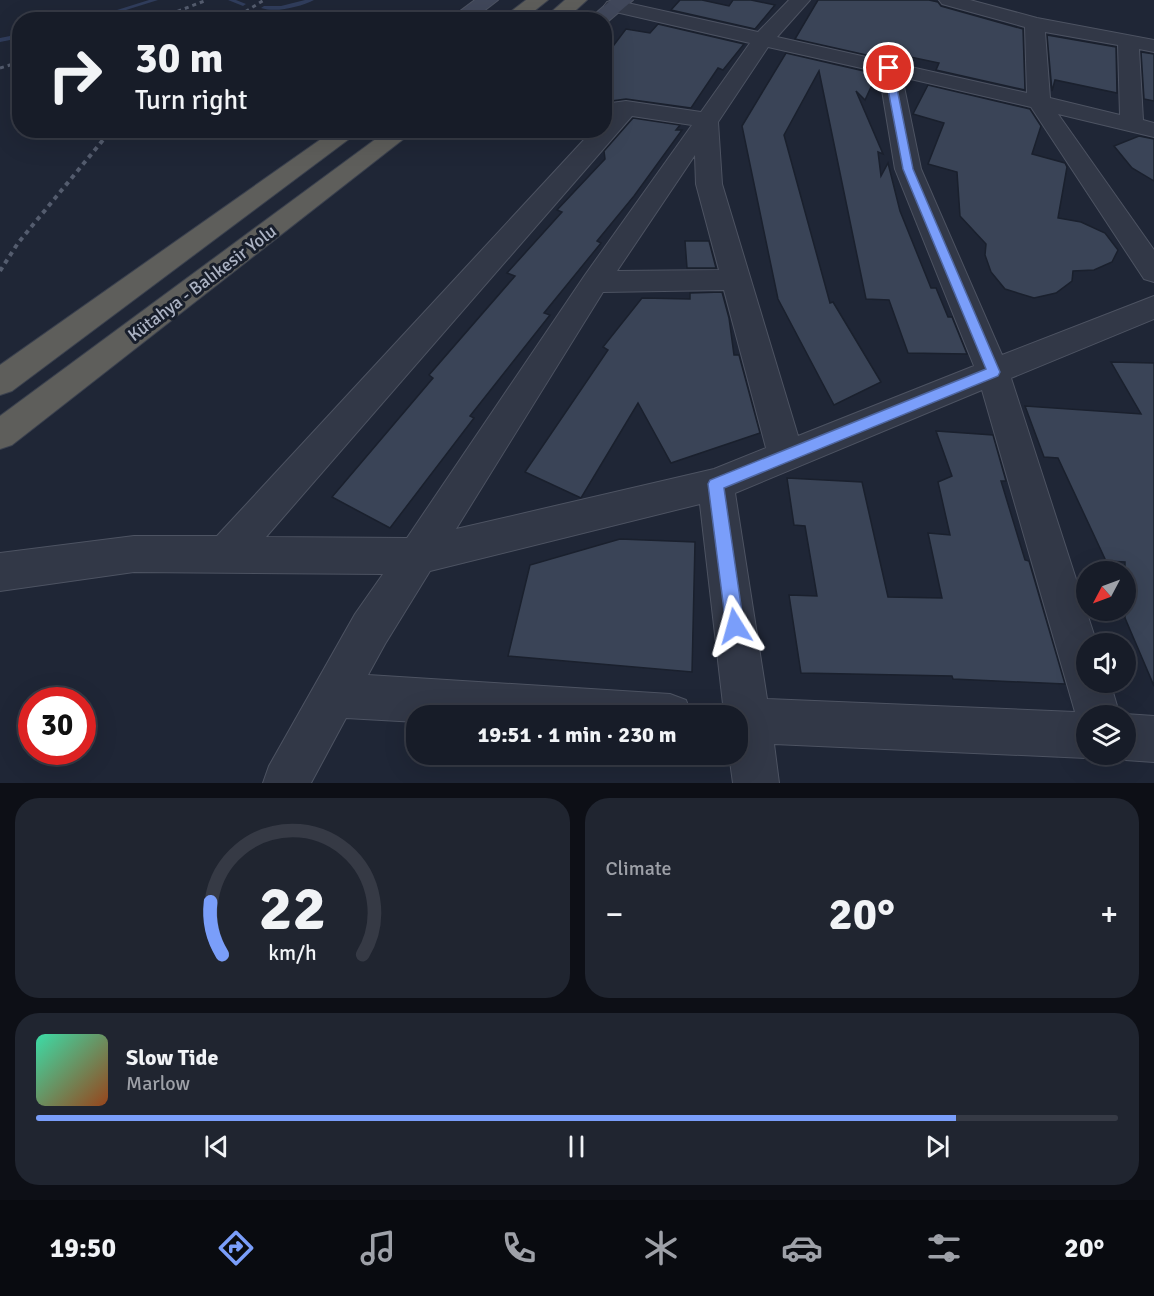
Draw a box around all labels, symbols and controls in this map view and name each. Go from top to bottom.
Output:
text: 30 m [135,33,224,84]
icon: right [36,36,114,114]
pin [863,42,914,93]
icon: arrive [872,51,905,84]
text: Turn right [135,84,248,117]
street label: Kütahya - Balıkesir Yolu [123,220,281,346]
north arrow [1076,561,1136,621]
map controls [1076,561,1136,765]
position arrow [703,594,767,658]
button: sound [1076,633,1136,693]
speed limit sign: 30 [18,687,96,765]
button: layers [1076,705,1136,765]
text: 19:51 · 1 min · 230 m [477,721,677,748]
text: Climate [606,856,671,881]
text: 22 [259,870,326,947]
text: 20° [828,887,895,942]
text: − [606,894,623,935]
text: + [1100,894,1118,935]
text: km/h [268,940,317,966]
text: Slow Tide [126,1044,218,1071]
text: Marlow [126,1071,190,1096]
icon: previous [200,1130,233,1163]
icon: pause [560,1130,593,1163]
icon: next [921,1130,954,1163]
icon: directions [215,1227,257,1269]
icon: music [357,1227,399,1269]
icon: phone [498,1227,540,1269]
icon: climate [640,1227,682,1269]
icon: car [781,1227,823,1269]
icon: filters [923,1227,965,1269]
text: 19:50 [50,1232,116,1265]
text: 20° [1064,1232,1104,1265]

